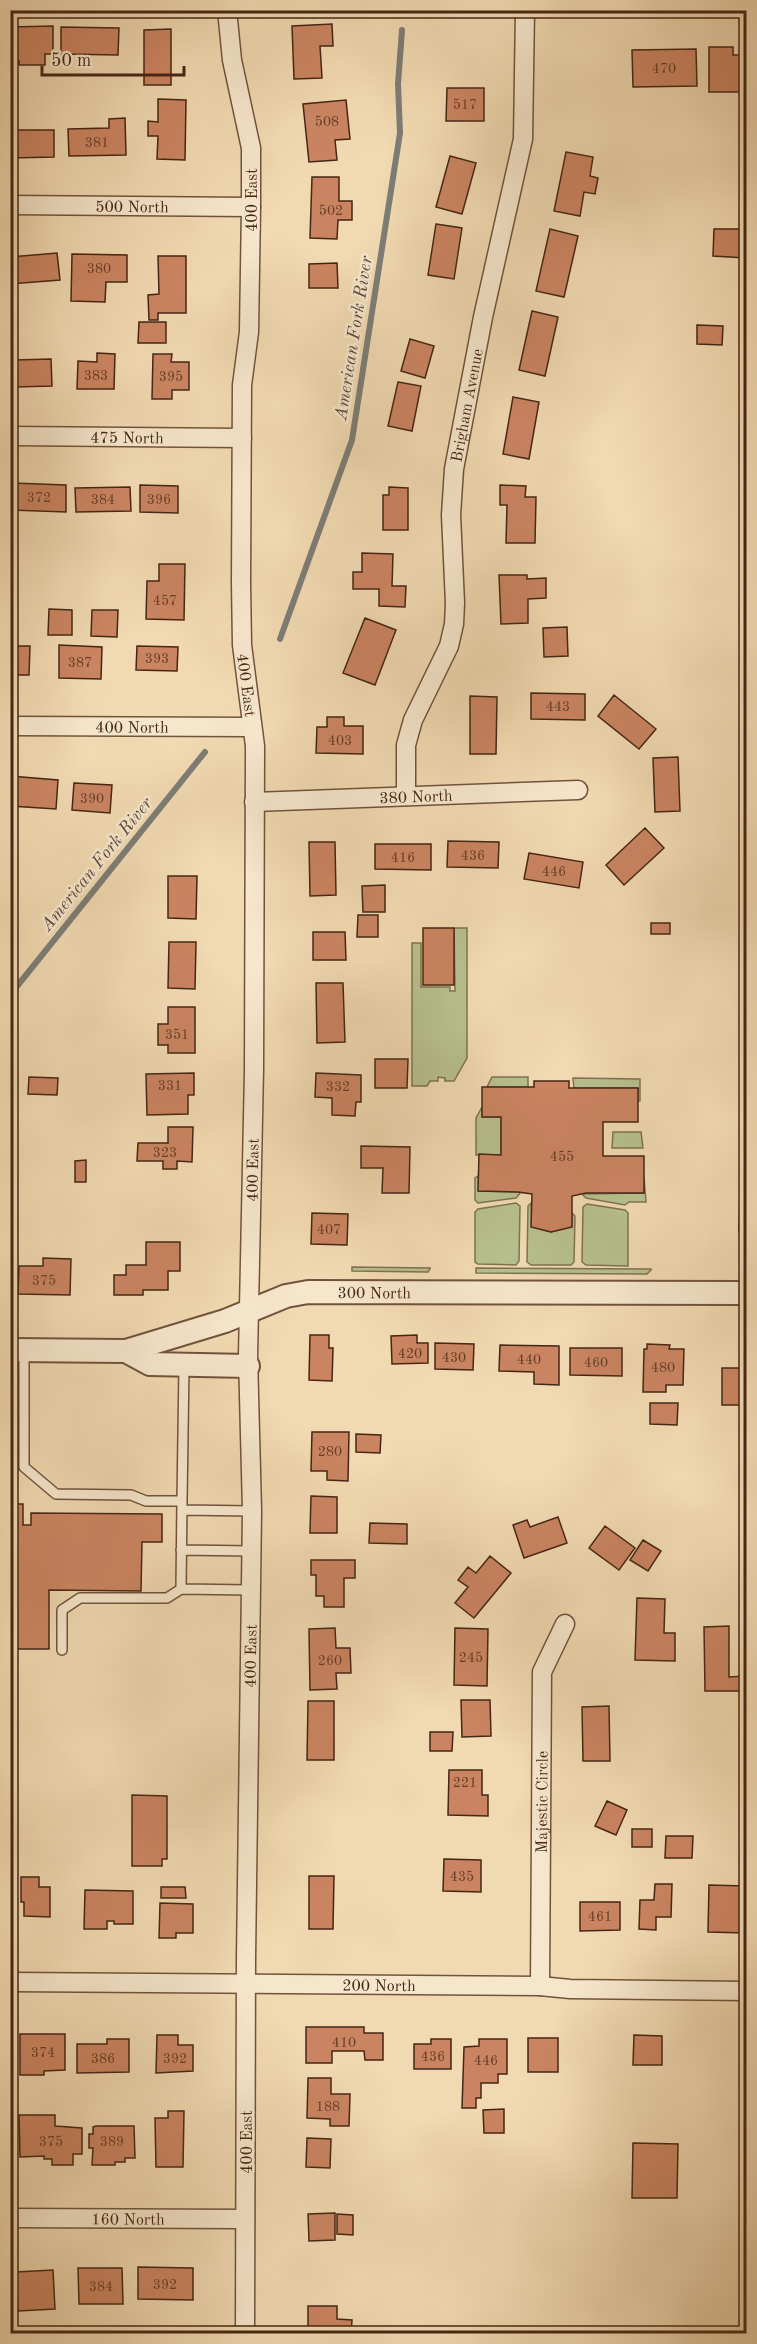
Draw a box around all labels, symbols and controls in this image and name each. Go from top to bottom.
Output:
scale bar [42,39,184,77]
text: 50 m [51,52,91,70]
house number: 470 [652,62,676,76]
house number: 517 [453,98,477,112]
house number: 508 [315,115,339,129]
house number: 381 [85,136,109,150]
street label: 400 East [245,168,261,232]
street label: 500 North [95,200,169,216]
house number: 502 [319,204,343,218]
water label: American Fork River [332,253,376,423]
house number: 380 [87,262,111,276]
street label: Brigham Avenue [449,347,487,464]
house number: 383 [84,369,108,383]
house number: 395 [159,370,183,384]
street label: 475 North [90,431,164,447]
house number: 372 [27,491,51,505]
house number: 384 [91,493,115,507]
house number: 396 [147,493,171,507]
house number: 457 [153,594,177,608]
house number: 393 [145,652,169,666]
street label: 400 East [233,652,257,718]
house number: 387 [68,656,92,670]
house number: 443 [546,700,570,714]
street label: 400 North [95,720,169,737]
house number: 403 [328,734,352,748]
street label: 380 North [379,789,453,807]
house number: 390 [80,792,104,806]
water label: American Fork River [37,793,157,936]
house number: 436 [461,849,485,863]
house number: 416 [391,851,415,865]
house number: 446 [542,865,566,879]
house number: 351 [165,1028,189,1042]
house number: 331 [158,1079,182,1093]
house number: 332 [326,1080,350,1094]
street label: 400 East [245,1138,263,1202]
house number: 323 [153,1146,177,1160]
house number: 455 [550,1150,574,1164]
house number: 407 [317,1223,341,1237]
house number: 375 [32,1274,56,1288]
street label: 300 North [338,1286,411,1302]
house number: 420 [398,1347,422,1361]
house number: 430 [442,1351,466,1365]
house number: 440 [517,1353,541,1367]
house number: 460 [584,1356,608,1370]
house number: 480 [651,1361,675,1375]
house number: 280 [318,1445,342,1459]
street label: 400 East [243,1624,261,1688]
house number: 245 [459,1651,483,1665]
house number: 260 [318,1654,342,1668]
street label: Majestic Circle [535,1751,551,1853]
house number: 221 [453,1776,477,1790]
house number: 435 [450,1870,474,1884]
house number: 461 [588,1910,612,1924]
street label: 200 North [342,1979,416,1995]
house number: 410 [332,2036,356,2050]
house number: 374 [31,2046,55,2060]
house number: 436 [421,2050,445,2064]
house number: 386 [91,2052,115,2066]
house number: 392 [163,2052,187,2066]
house number: 446 [474,2054,498,2068]
house number: 188 [316,2100,340,2114]
street label: 400 East [240,2110,256,2174]
house number: 375 [39,2135,63,2149]
house number: 389 [100,2135,124,2149]
street label: 160 North [91,2212,165,2229]
house number: 392 [153,2278,177,2292]
house number: 384 [89,2280,113,2294]

